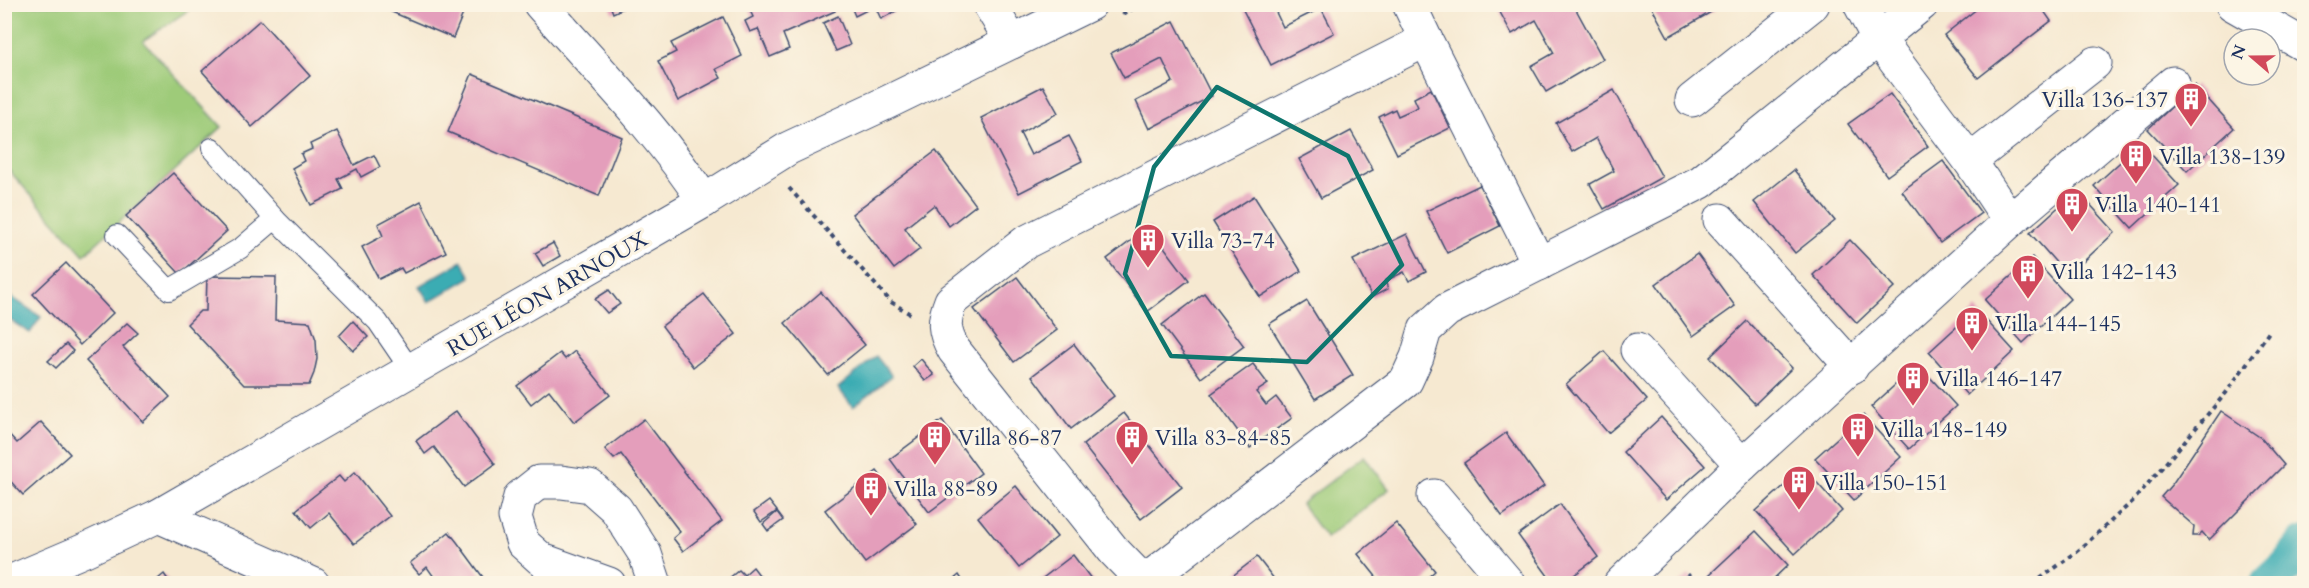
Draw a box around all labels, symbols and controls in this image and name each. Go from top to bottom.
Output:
north arrow [2222,27,2282,87]
text: N [2226,42,2252,63]
building icon: Villa 136-137 [2173,81,2209,128]
place label: Villa 136-137 [2042,85,2168,115]
building icon: Villa 138-139 [2118,138,2154,185]
place label: Villa 138-139 [2159,142,2285,172]
building icon: Villa 140-141 [2054,186,2090,233]
place label: Villa 140-141 [2095,190,2221,220]
building icon: Villa 73-74 [1130,222,1166,269]
street label: RUE LÉON ARNOUX [442,224,654,364]
place label: Villa 73-74 [1171,226,1275,256]
building icon: Villa 142-143 [2010,253,2046,300]
place label: Villa 142-143 [2051,257,2177,287]
building icon: Villa 144-145 [1954,305,1990,352]
place label: Villa 144-145 [1995,309,2121,339]
building icon: Villa 146-147 [1895,360,1931,407]
place label: Villa 146-147 [1936,364,2062,394]
building icon: Villa 148-149 [1840,411,1876,458]
place label: Villa 148-149 [1881,415,2007,445]
building icon: Villa 86-87 [917,419,953,466]
building icon: Villa 83-84-85 [1114,419,1150,466]
place label: Villa 86-87 [958,423,1062,453]
place label: Villa 83-84-85 [1155,423,1291,453]
building icon: Villa 150-151 [1781,464,1817,511]
place label: Villa 150-151 [1822,468,1948,498]
building icon: Villa 88-89 [853,470,889,517]
place label: Villa 88-89 [894,474,998,504]

